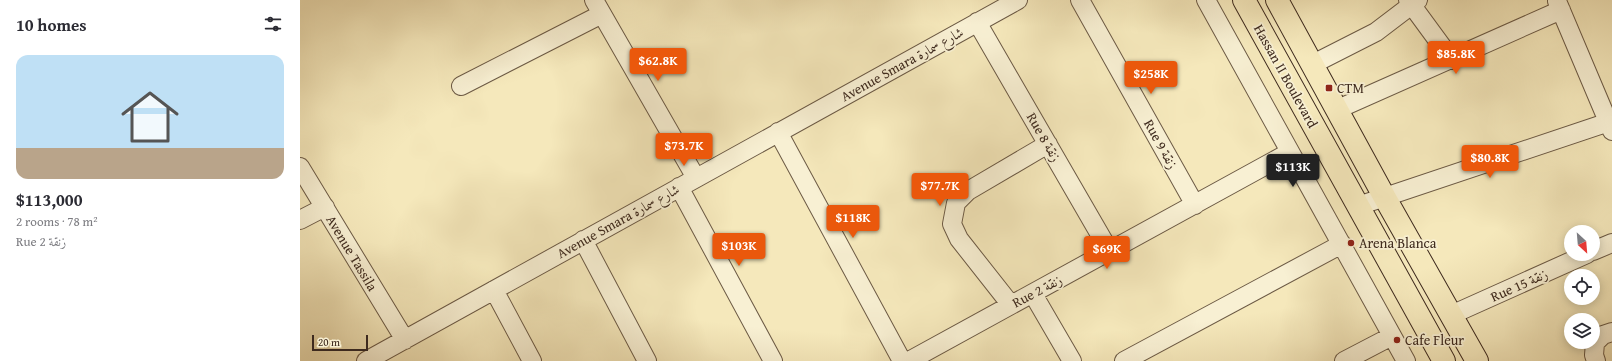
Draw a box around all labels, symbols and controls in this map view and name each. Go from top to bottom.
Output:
text: 10 homes [16,12,87,37]
icon: filters [262,13,284,35]
street label: Hassan II Boulevard [1249,20,1323,132]
street label: Avenue Smara شارع سمارة [837,22,968,108]
pin: $85.8K [1423,41,1489,75]
text: $85.8K [1437,44,1475,63]
pin: $62.8K [625,48,691,82]
text: $62.8K [639,51,677,70]
pin: $258K [1123,61,1179,95]
text: $258K [1133,64,1169,83]
place label: CTM [1337,78,1364,98]
icon: home [114,81,186,153]
marker: CTM [1324,83,1334,93]
street label: Rue 8 زنقة [1022,109,1066,165]
street label: Rue 9 زنقة [1139,116,1183,172]
pin: $73.7K [651,133,717,167]
text: $73.7K [665,136,703,155]
pin: $80.8K [1457,145,1523,179]
text: $80.8K [1471,148,1509,167]
pin: $113K [1265,154,1321,188]
text: $113K [1275,157,1311,176]
pin: $77.7K [907,173,973,207]
text: $77.7K [921,176,959,195]
street label: Avenue Smara شارع سمارة [553,179,684,265]
text: $113,000 [16,187,82,212]
pin: $118K [825,205,881,239]
text: $118K [835,208,871,227]
street label: Avenue Tassila [321,211,383,295]
text: 2 rooms · 78 m² [16,212,98,231]
north arrow [1564,225,1600,261]
map controls [1564,225,1600,349]
text: Rue 2 زنقة [16,232,66,251]
pin: $103K [711,233,767,267]
place label: Arena Blanca [1359,233,1437,253]
text: $103K [721,236,757,255]
pin: $69K [1083,236,1131,270]
marker: Arena Blanca [1346,238,1356,248]
text: $69K [1093,239,1121,258]
street label: Rue 15 زنقة [1487,264,1551,306]
button: locate [1564,269,1600,305]
street label: Rue 2 زنقة [1008,270,1066,312]
button: layers [1564,313,1600,349]
place label: Cafe Fleur [1405,330,1464,350]
scale bar [312,333,368,352]
text: 20 m [318,334,340,350]
marker: Cafe Fleur [1392,335,1402,345]

